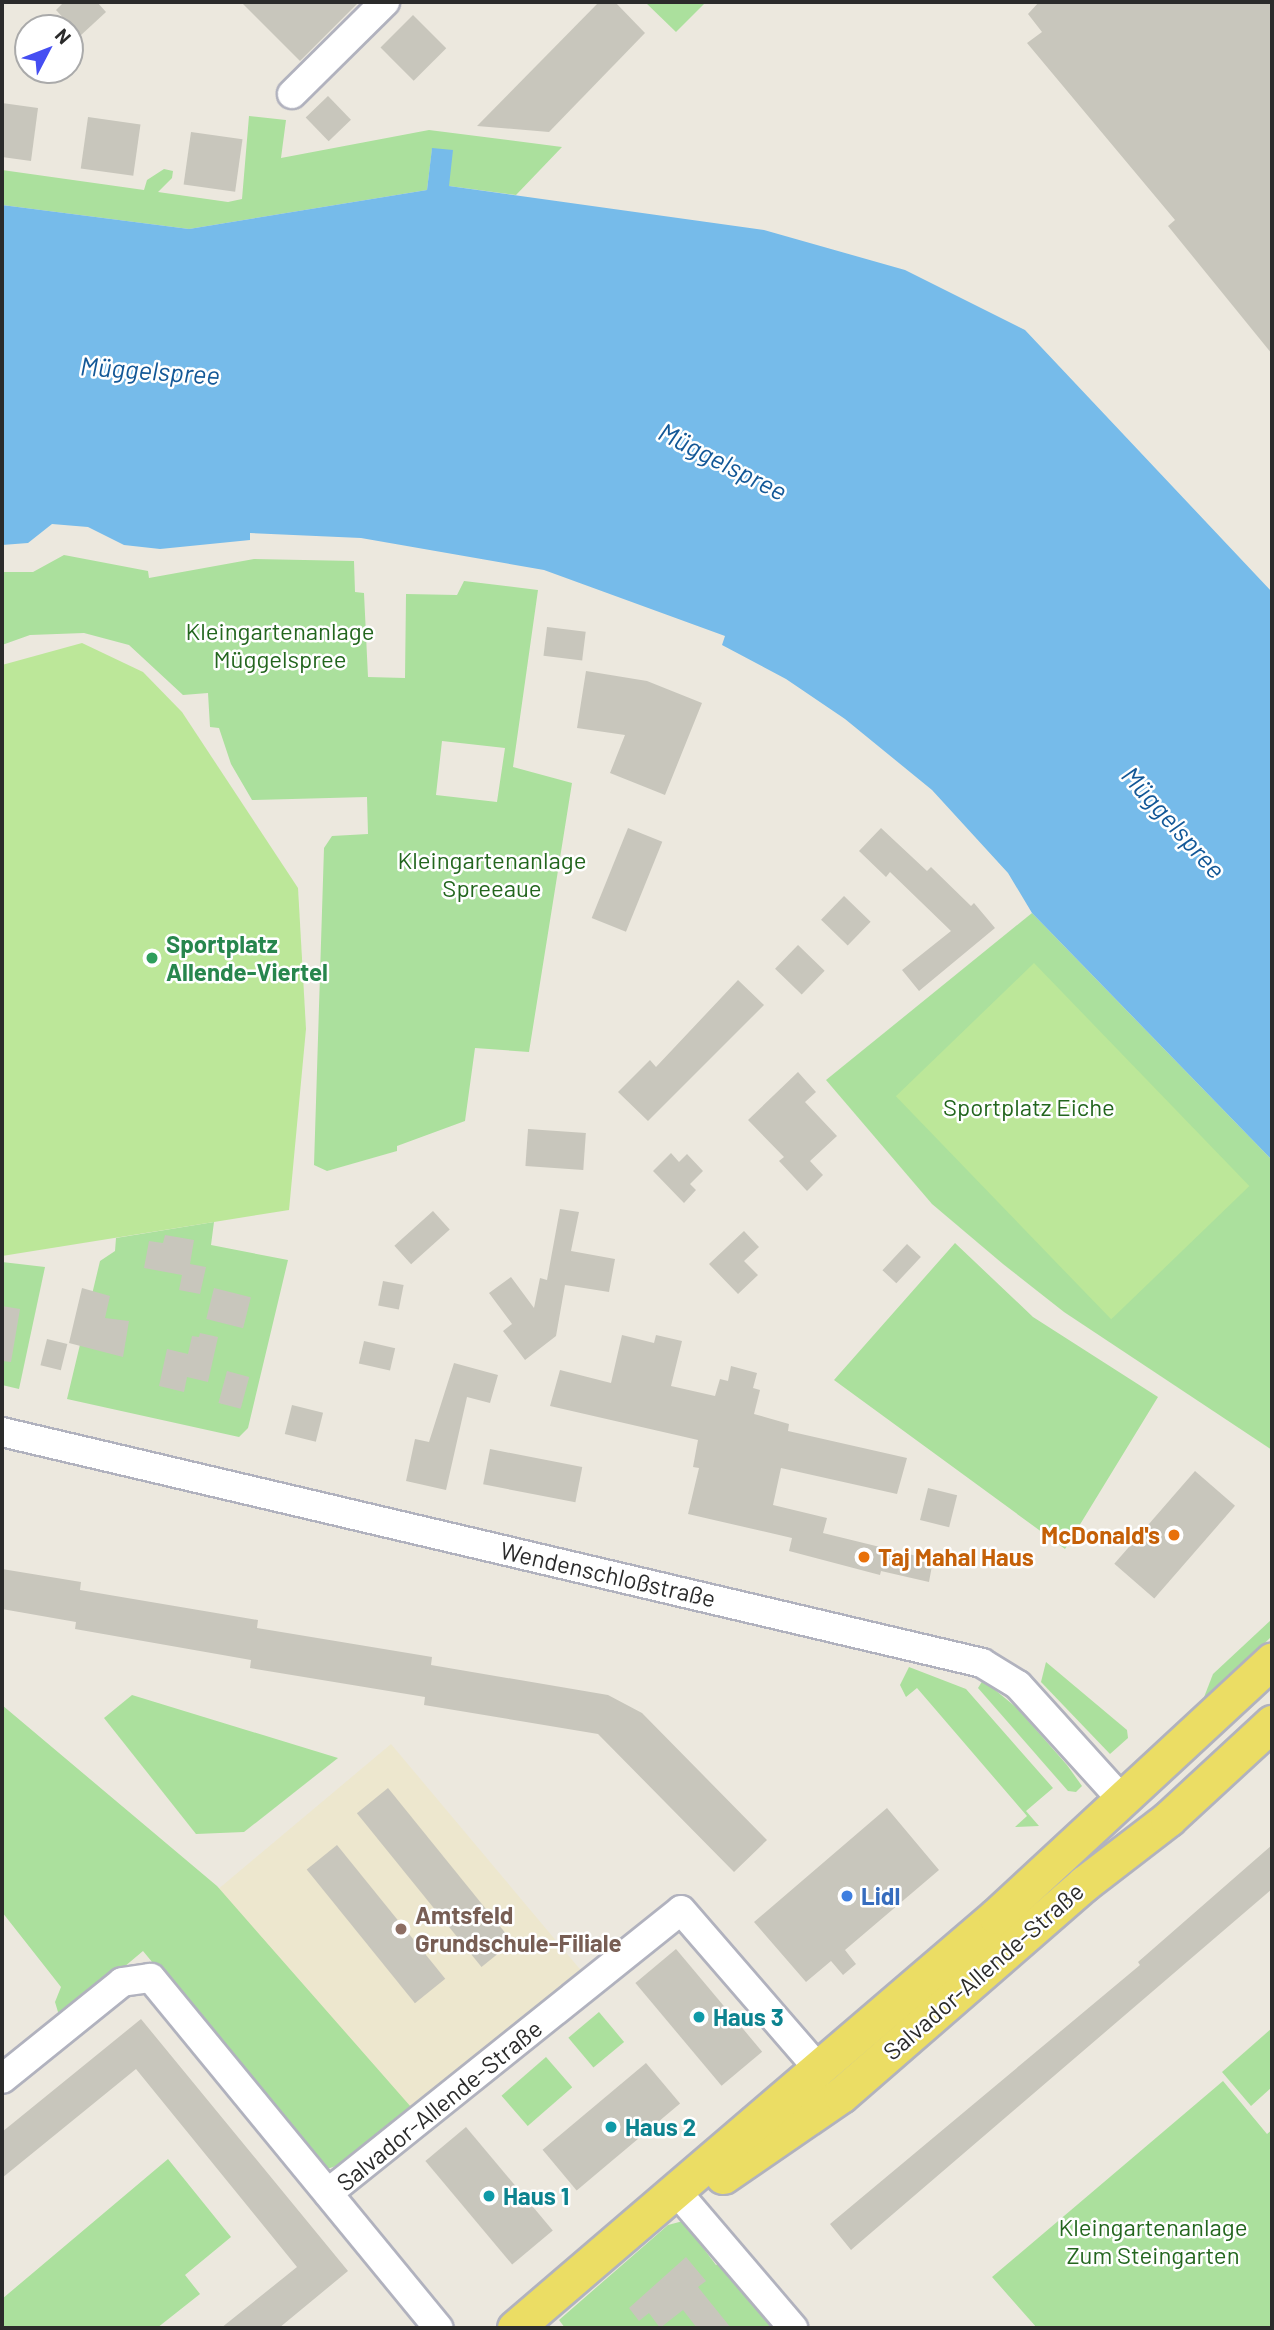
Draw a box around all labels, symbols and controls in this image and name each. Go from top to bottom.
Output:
north arrow [14,14,84,84]
text: N [51,24,76,48]
water label: Müggelspree [79,350,221,390]
water label: Müggelspree [654,415,792,507]
park label: Kleingartenanlage Müggelspree [186,617,374,673]
water label: Müggelspree [1116,760,1232,884]
park label: Kleingartenanlage Spreeaue [398,846,586,902]
place label: Sportplatz Allende-Viertel [166,930,328,986]
marker: Sportplatz Allende-Viertel [144,950,160,966]
park label: Sportplatz Eiche [943,1093,1115,1121]
place label: McDonald's [1041,1521,1160,1549]
marker: McDonald's [1166,1527,1182,1543]
street label: Wendenschloßstraße [498,1535,718,1613]
place label: Taj Mahal Haus [878,1543,1034,1571]
marker: Taj Mahal Haus [856,1549,872,1565]
street label: Salvador-Allende-Straße [877,1876,1089,2066]
place label: Lidl [861,1882,900,1910]
marker: Lidl [839,1888,855,1904]
place label: Amtsfeld Grundschule-Filiale [415,1901,622,1957]
marker: Amtsfeld Grundschule-Filiale [393,1921,409,1937]
place label: Haus 3 [713,2003,784,2031]
marker: Haus 3 [691,2009,707,2025]
street label: Salvador-Allende-Straße [331,2013,547,2197]
place label: Haus 2 [625,2113,696,2141]
marker: Haus 2 [603,2119,619,2135]
place label: Haus 1 [503,2182,569,2210]
marker: Haus 1 [481,2188,497,2204]
park label: Kleingartenanlage Zum Steingarten [1059,2213,1247,2269]

